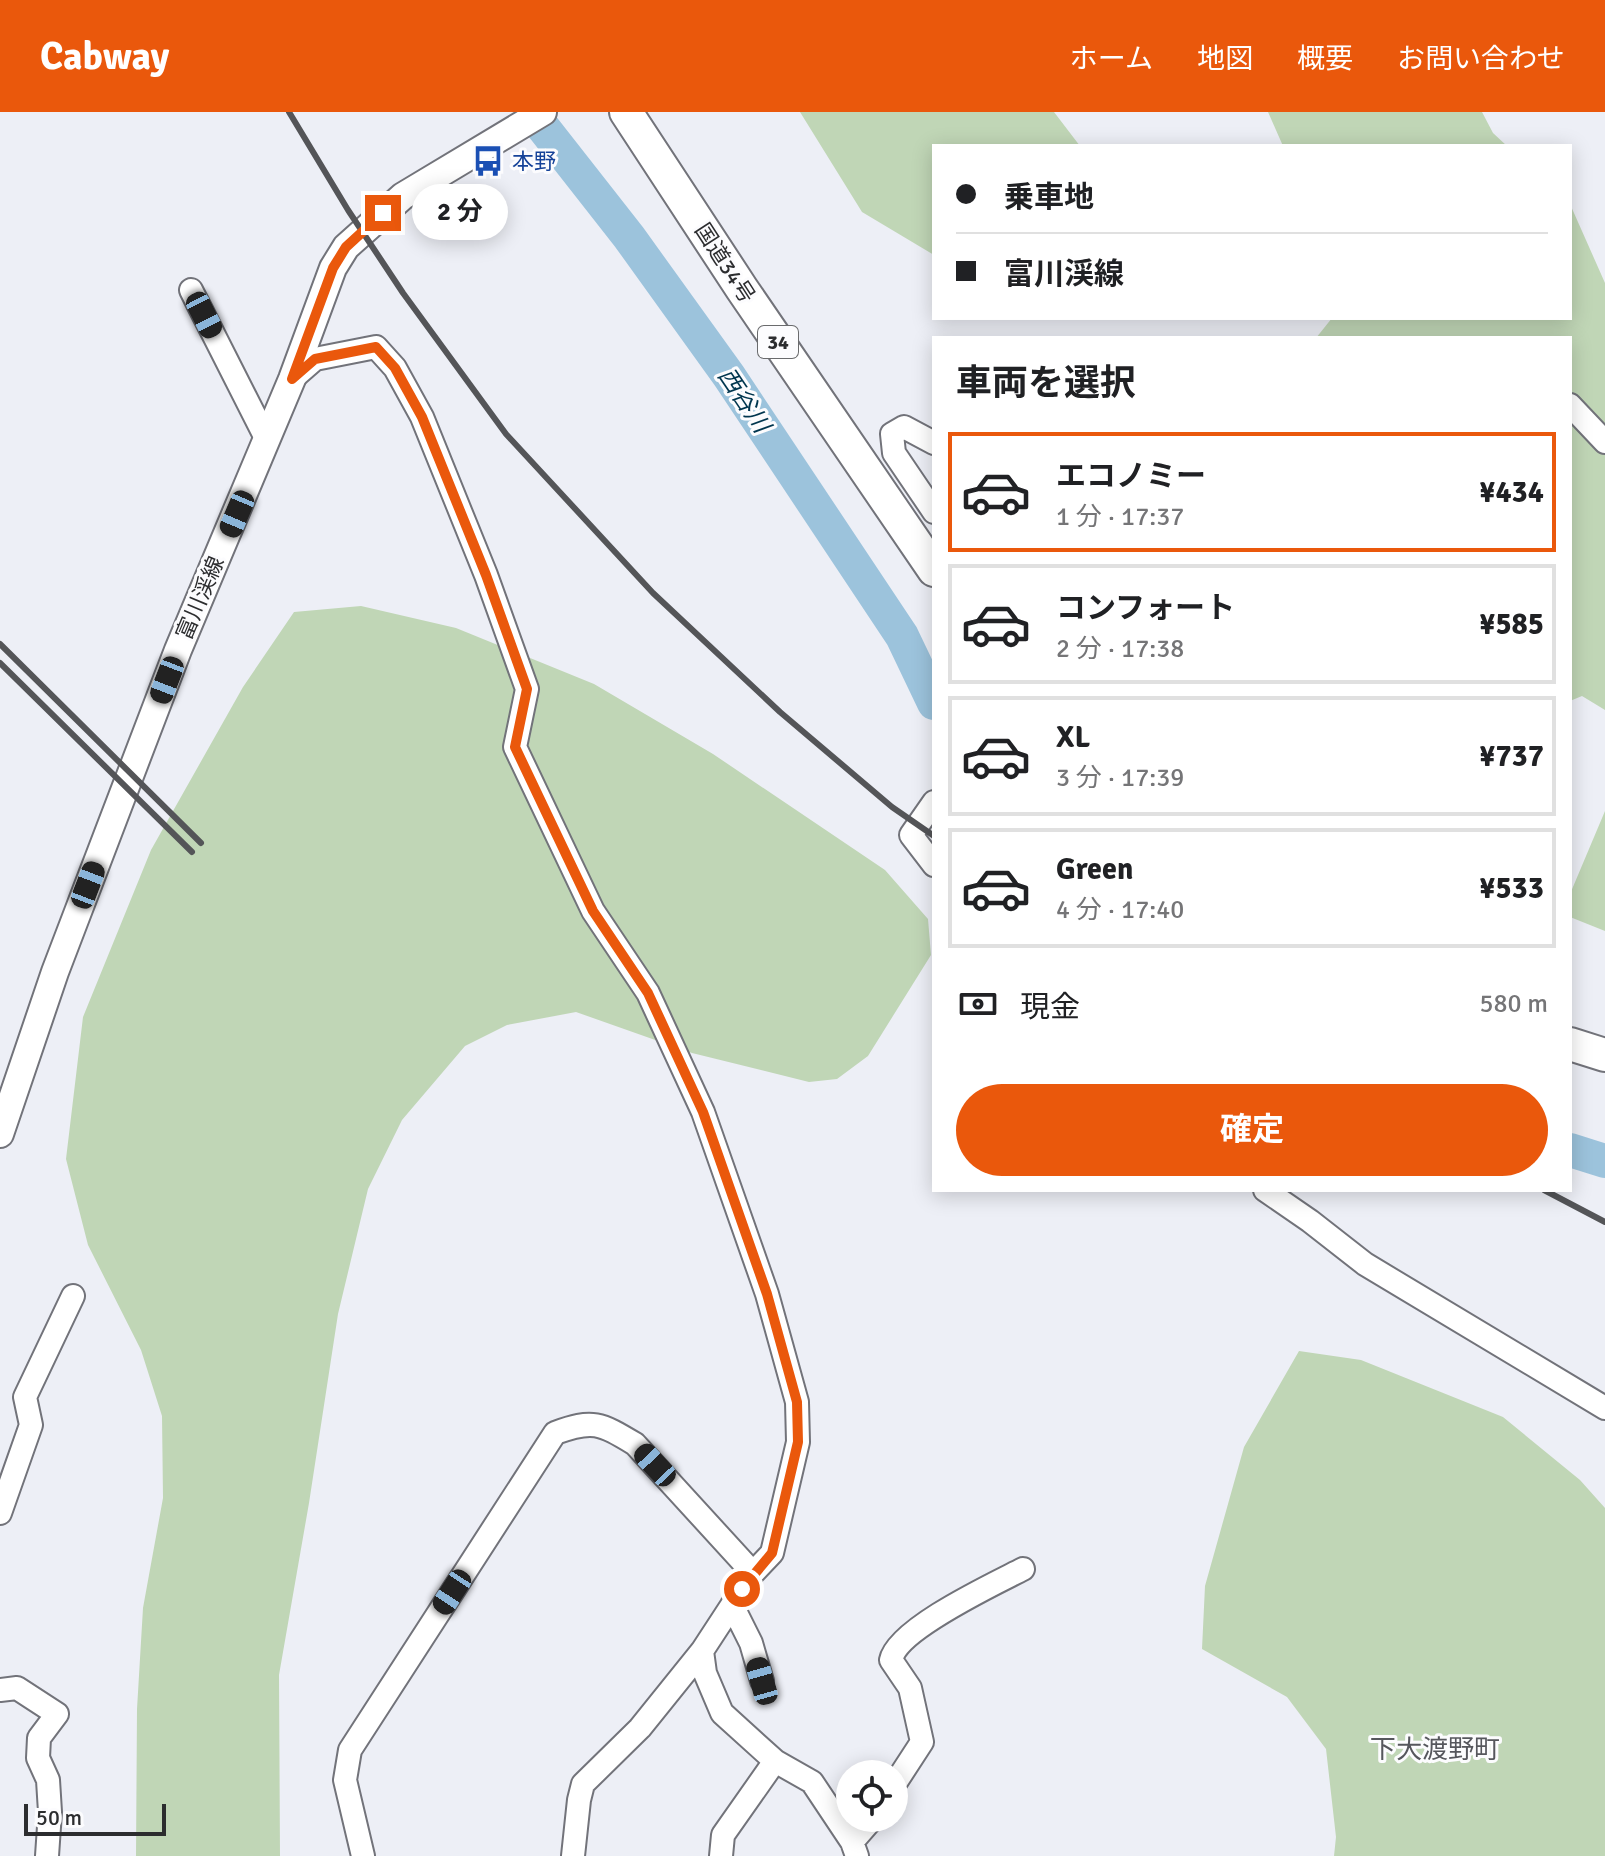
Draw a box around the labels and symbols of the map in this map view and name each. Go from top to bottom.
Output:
bus stop icon: 本野 [471,144,505,178]
place label: 本野 [512,148,556,175]
callout: 2 分 [411,185,507,241]
route end [365,195,401,231]
street label: 国道34号 [689,218,761,308]
car [182,288,226,342]
road number: 34 [758,326,798,358]
water label: 西谷川 [711,362,778,441]
car [217,487,257,541]
street label: 富川渓線 [170,552,230,644]
car [147,653,187,707]
car [68,858,108,912]
car [630,1439,680,1491]
car [429,1565,475,1619]
route start [724,1571,760,1607]
car [744,1655,780,1707]
district label: 下大渡野町 [1370,1734,1500,1766]
scale bar [24,1800,166,1836]

